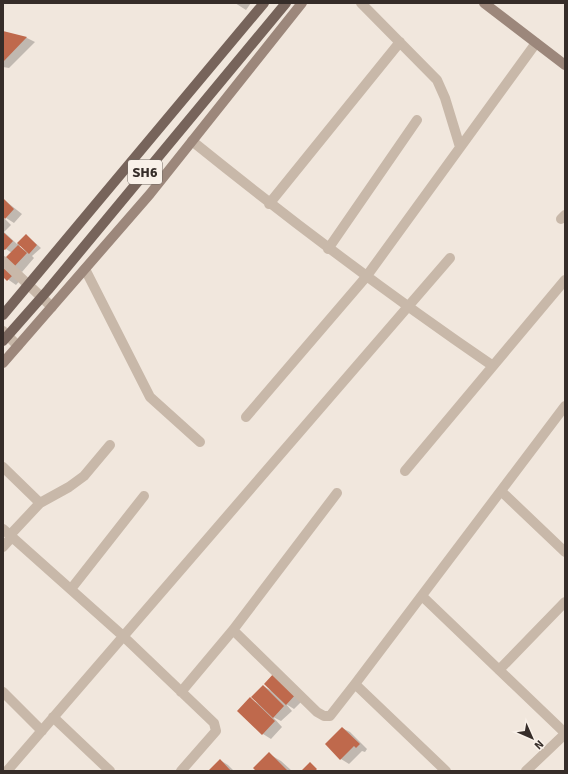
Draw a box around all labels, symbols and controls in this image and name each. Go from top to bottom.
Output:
road number: SH6 [128,160,162,184]
north arrow [512,718,552,758]
text: N [531,737,546,752]

